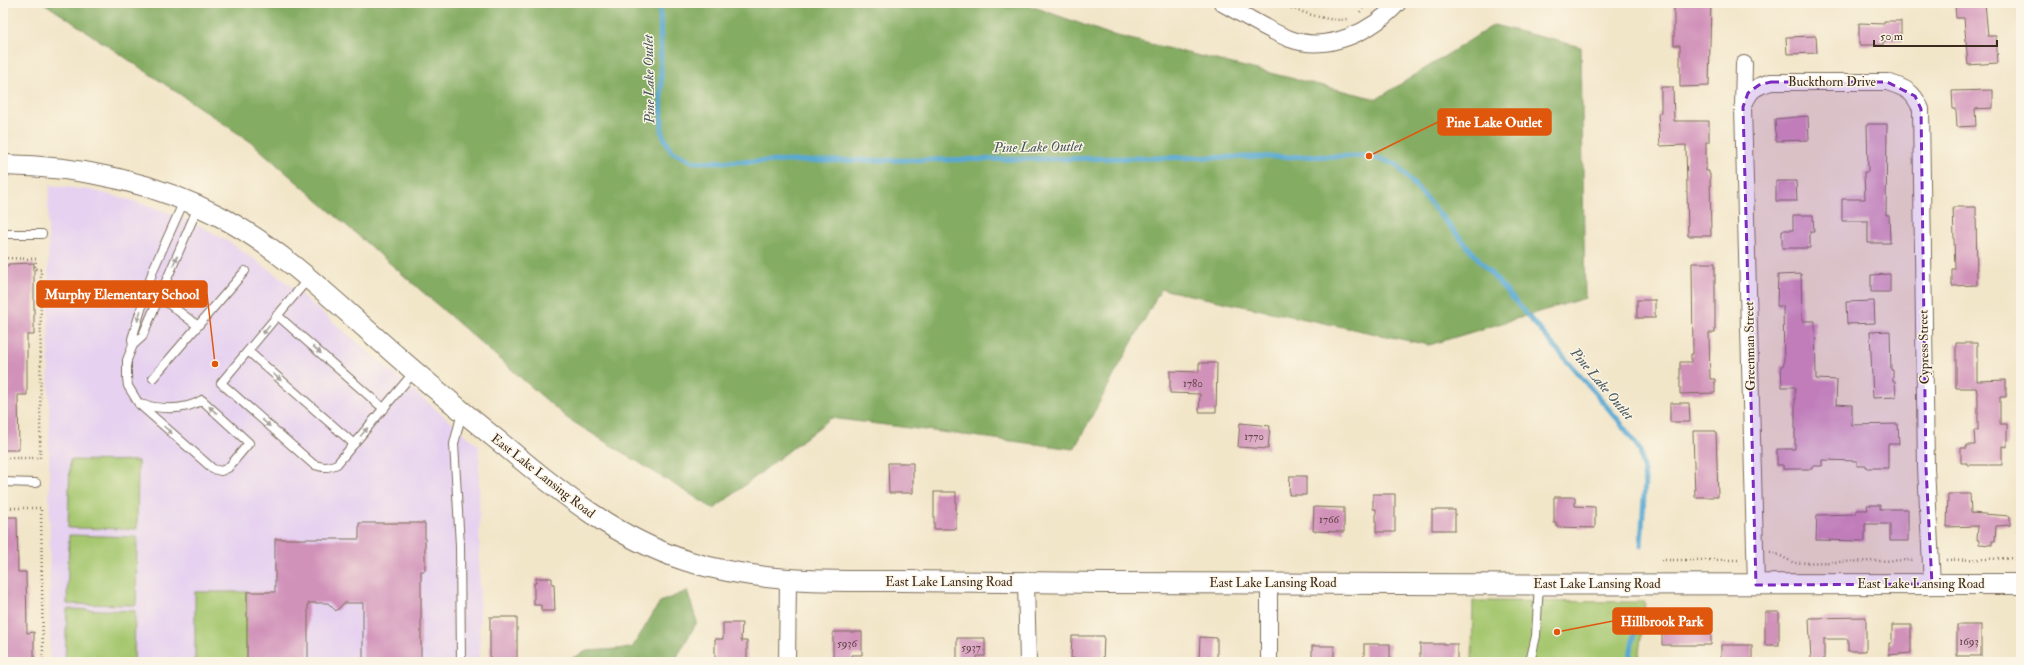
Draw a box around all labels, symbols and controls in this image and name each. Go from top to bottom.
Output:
scale bar [1874,22,1997,48]
text: 50 m [1880,29,1904,44]
water label: Pine Lake Outlet [640,33,658,125]
street label: Buckthorn Drive [1788,74,1877,90]
callout: Pine Lake Outlet [1438,109,1551,135]
text: Pine Lake Outlet [1446,114,1543,131]
water label: Pine Lake Outlet [992,138,1084,156]
one-way arrow [172,256,178,267]
callout: Murphy Elementary School [37,281,207,307]
text: Murphy Elementary School [44,286,200,304]
street label: Greenman Street [1741,301,1759,391]
street label: Cypress Street [1915,309,1934,385]
one-way arrow [136,310,142,322]
one-way arrow [261,324,270,335]
water label: Pine Lake Outlet [1566,344,1638,424]
one-way arrow [312,346,322,355]
one-way arrow [272,372,282,382]
house number: 1780 [1183,377,1203,390]
one-way arrow [208,405,218,415]
one-way arrow [261,418,271,427]
one-way arrow [163,425,173,435]
one-way arrow [360,427,369,437]
street label: East Lake Lansing Road [488,430,599,522]
house number: 1770 [1244,430,1264,443]
house number: 1766 [1319,513,1340,526]
street label: East Lake Lansing Road [885,574,1013,590]
street label: East Lake Lansing Road [1209,575,1337,591]
street label: East Lake Lansing Road [1533,576,1661,592]
street label: East Lake Lansing Road [1857,576,1985,592]
callout: Hillbrook Park [1613,608,1712,634]
text: Hillbrook Park [1621,613,1704,630]
house number: 1693 [1959,635,1979,648]
house number: 5936 [837,637,859,650]
house number: 5937 [961,641,981,654]

